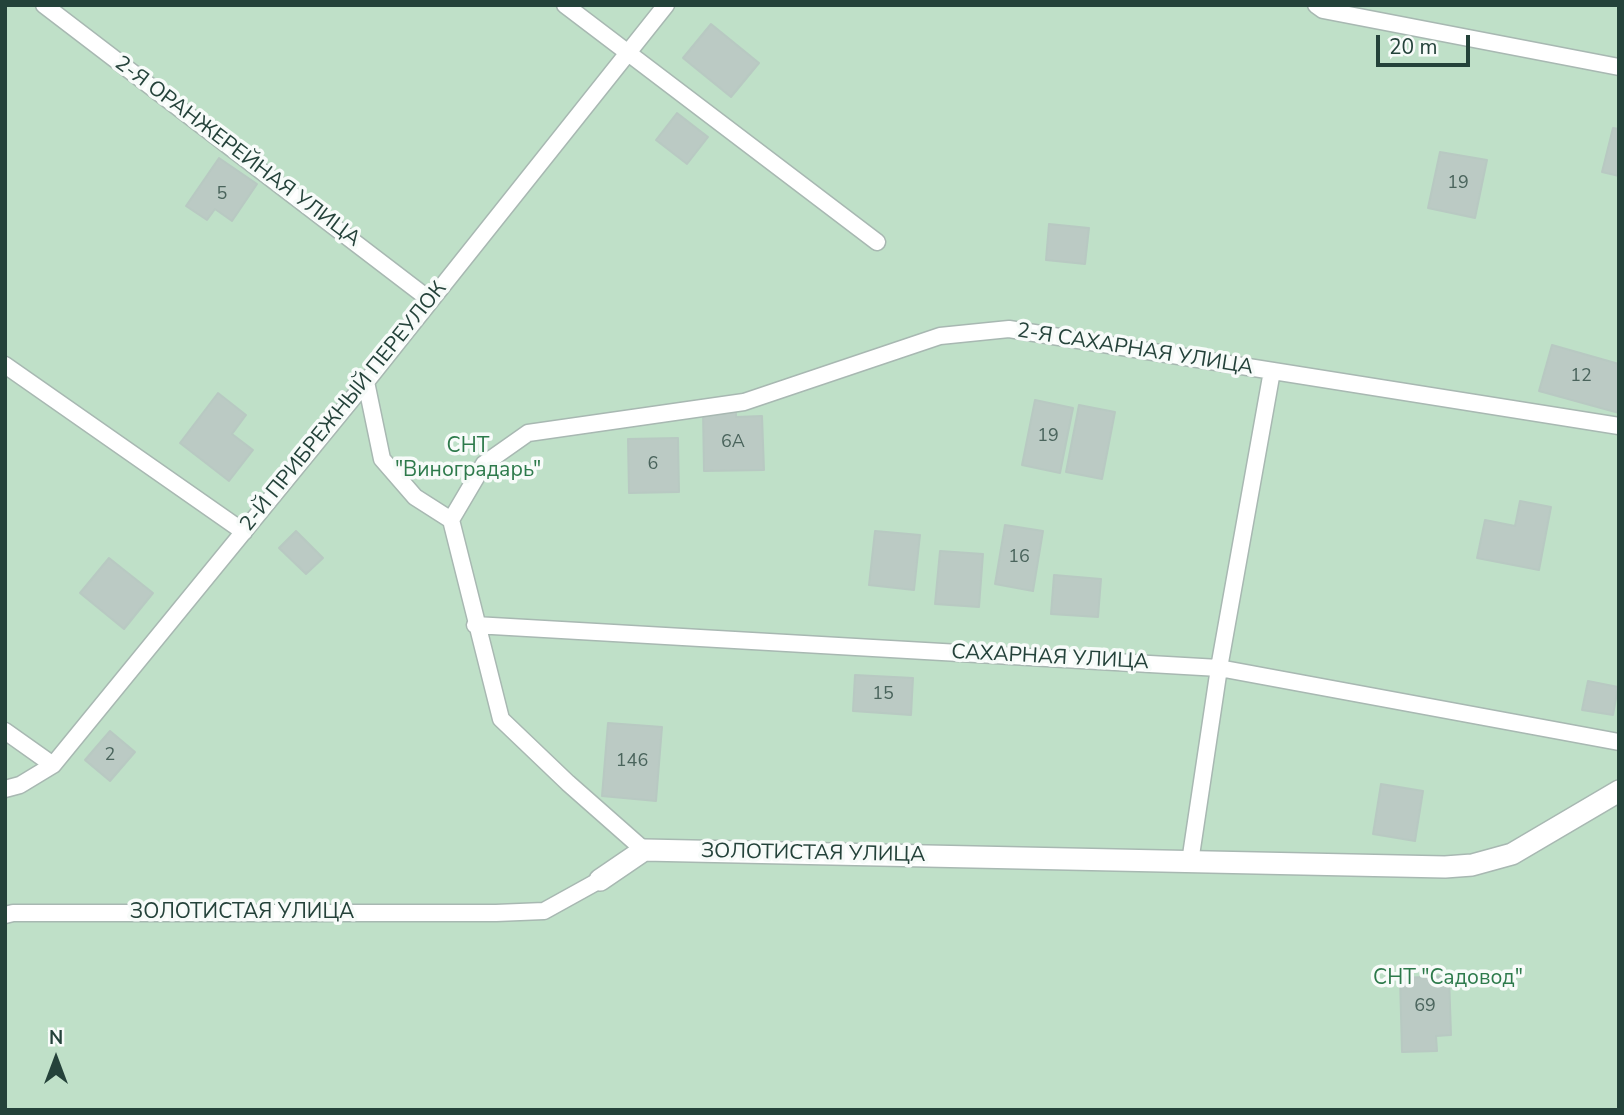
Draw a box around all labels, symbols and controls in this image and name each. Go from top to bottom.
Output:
scale bar [1379,21,1474,65]
text: 20 m [1389,33,1438,61]
street label: 2-Я ОРАНЖЕРЕЙНАЯ УЛИЦА [109,51,365,253]
house number: 19 [1447,173,1469,195]
house number: 5 [217,184,227,206]
street label: 2-Й ПРИБРЕЖНЫЙ ПЕРЕУЛОК [235,277,453,537]
street label: 2-Я САХАРНАЯ УЛИЦА [1015,319,1255,381]
house number: 12 [1570,366,1592,388]
house number: 19 [1037,426,1059,448]
house number: 6А [721,432,745,454]
park label: СНТ "Виноградарь" [395,434,541,484]
house number: 6 [648,454,658,476]
house number: 16 [1008,547,1030,569]
street label: САХАРНАЯ УЛИЦА [950,640,1150,676]
house number: 15 [872,684,894,706]
house number: 2 [105,745,115,767]
house number: 146 [616,751,648,773]
street label: ЗОЛОТИСТАЯ УЛИЦА [700,839,926,869]
street label: ЗОЛОТИСТАЯ УЛИЦА [130,900,354,926]
park label: СНТ "Садовод" [1373,966,1523,992]
house number: 69 [1414,996,1436,1018]
north arrow [21,1024,91,1094]
text: N [49,1025,63,1051]

